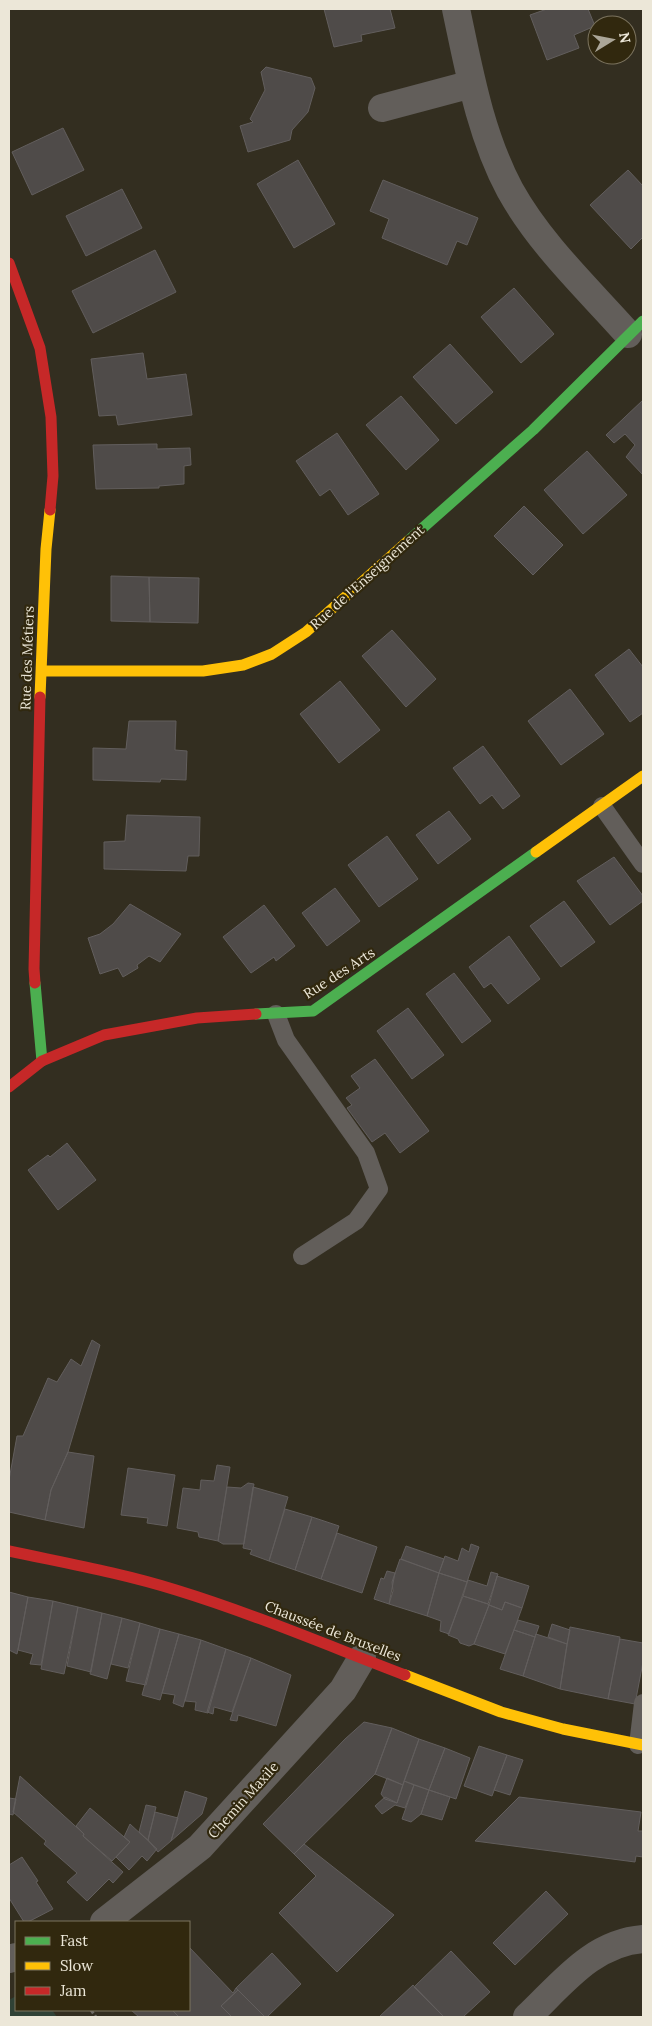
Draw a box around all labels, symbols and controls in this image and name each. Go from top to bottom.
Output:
north arrow [587,15,637,65]
text: N [615,31,635,45]
street label: Rue de l'Enseignement [306,521,428,633]
street label: Rue des Métiers [16,606,38,710]
street label: Rue des Arts [300,943,378,1003]
street label: Chaussée de Bruxelles [262,1597,404,1665]
street label: Chemin Maxile [204,1758,282,1842]
legend [15,1921,190,2011]
text: Fast [60,1931,88,1950]
text: Slow [60,1956,93,1975]
text: Jam [59,1981,87,2000]

